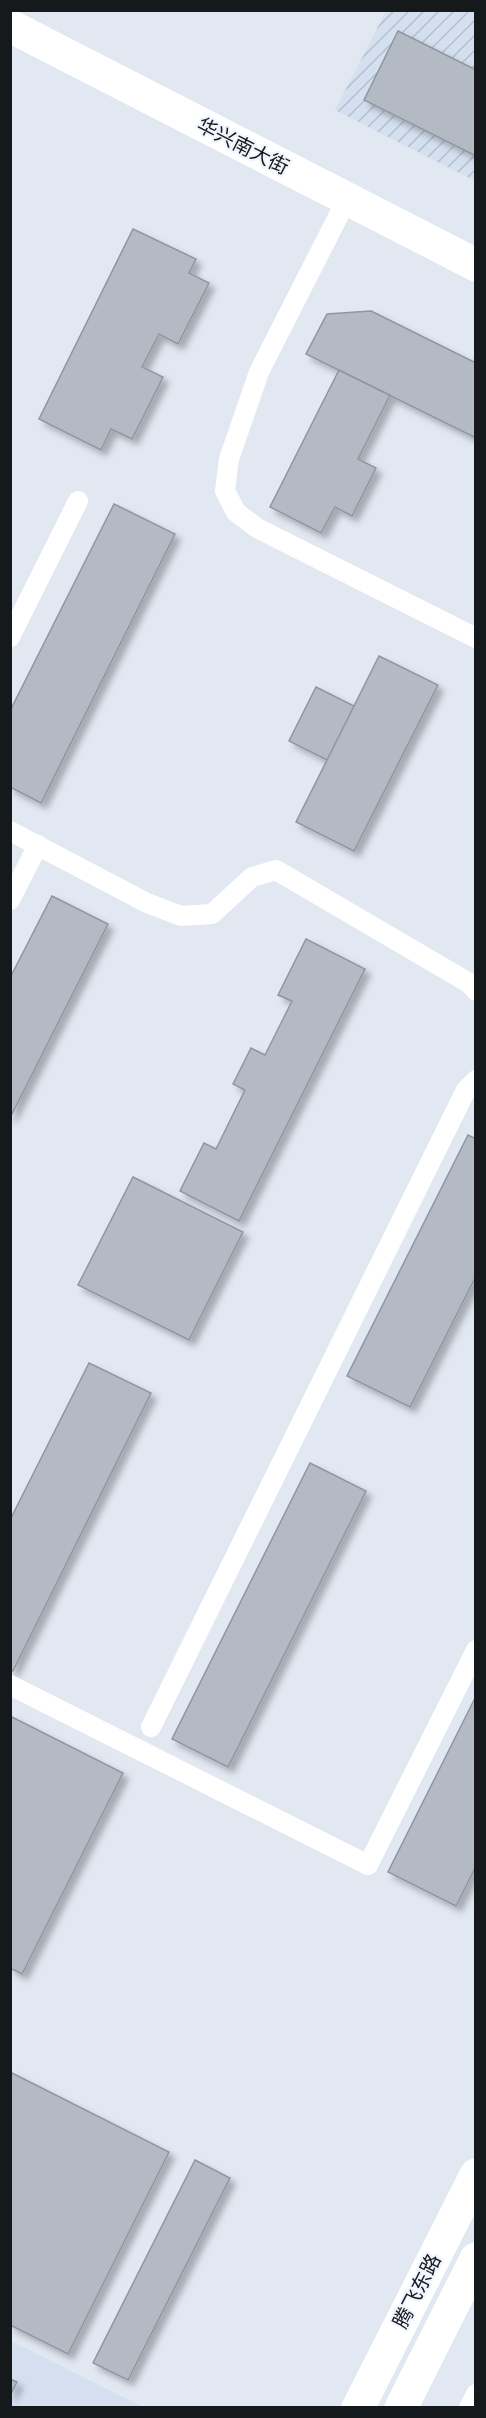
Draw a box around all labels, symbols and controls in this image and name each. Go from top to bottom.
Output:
street label: 华兴南大街 [193,113,293,179]
street label: 腾飞东路 [388,2250,446,2332]

